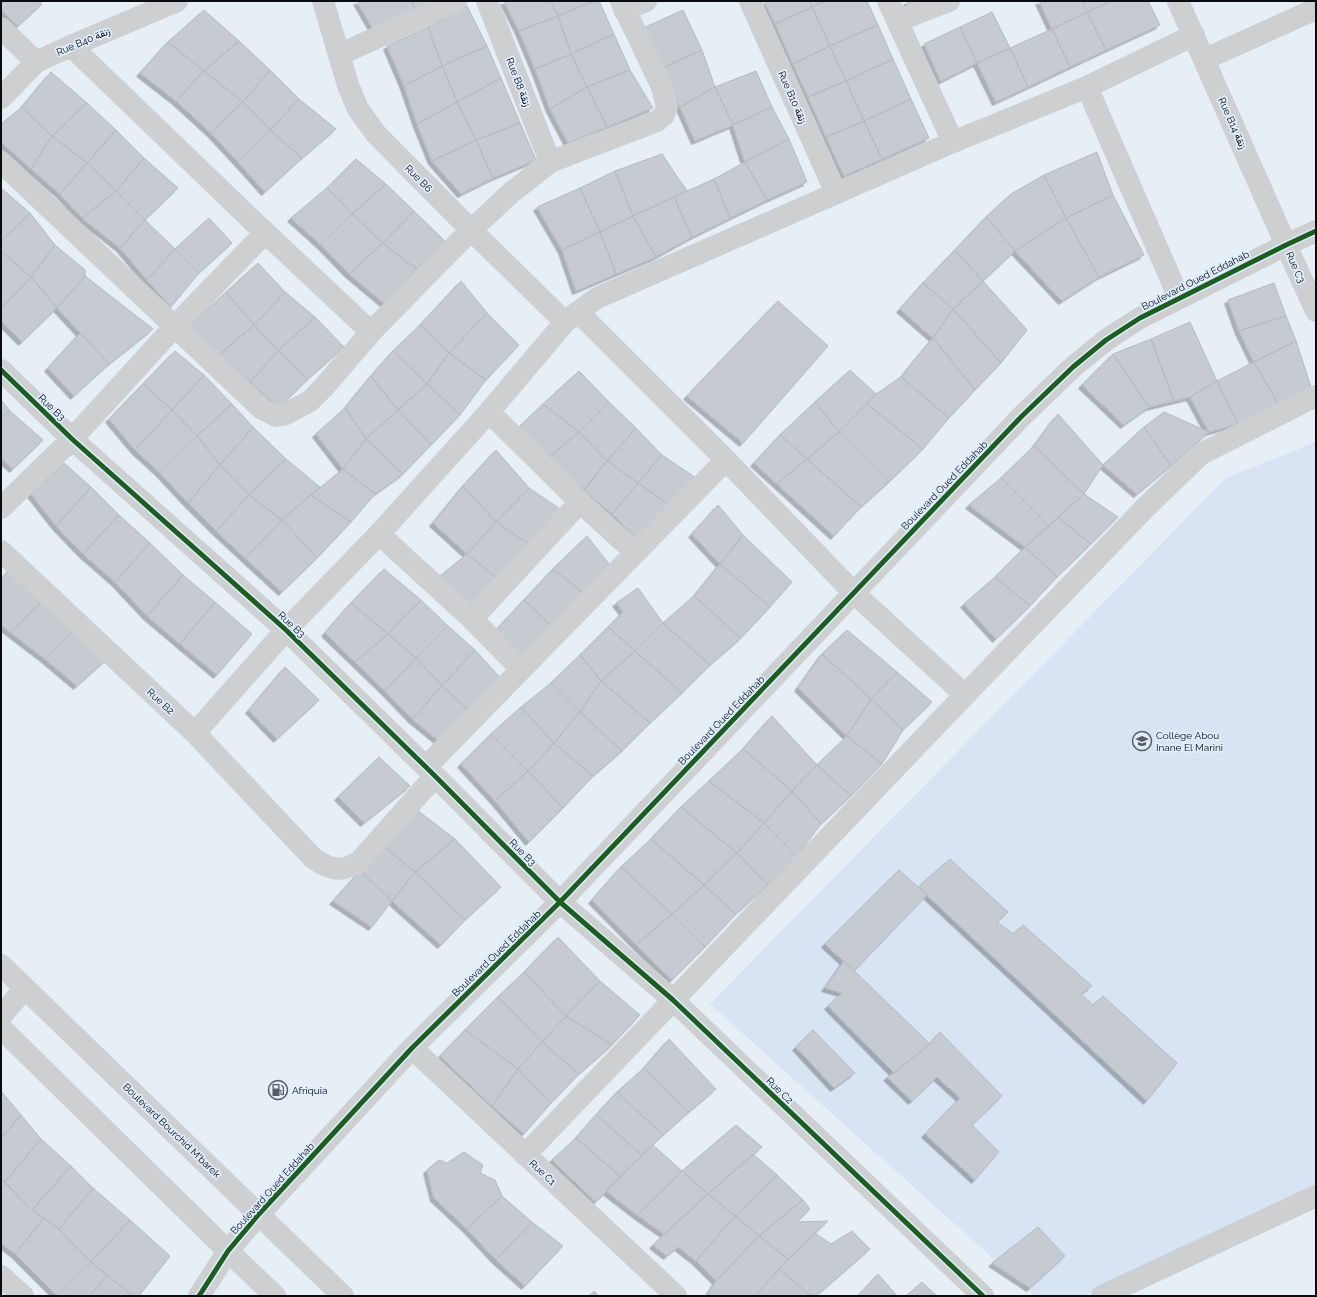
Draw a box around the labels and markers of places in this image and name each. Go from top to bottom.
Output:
school or university icon: Collège Abou Inane El Marini [1131,730,1153,752]
place label: Collège Abou Inane El Marini [1156,730,1223,753]
fuel station icon: Afriquia [267,1079,289,1101]
place label: Afriquia [292,1085,327,1096]

